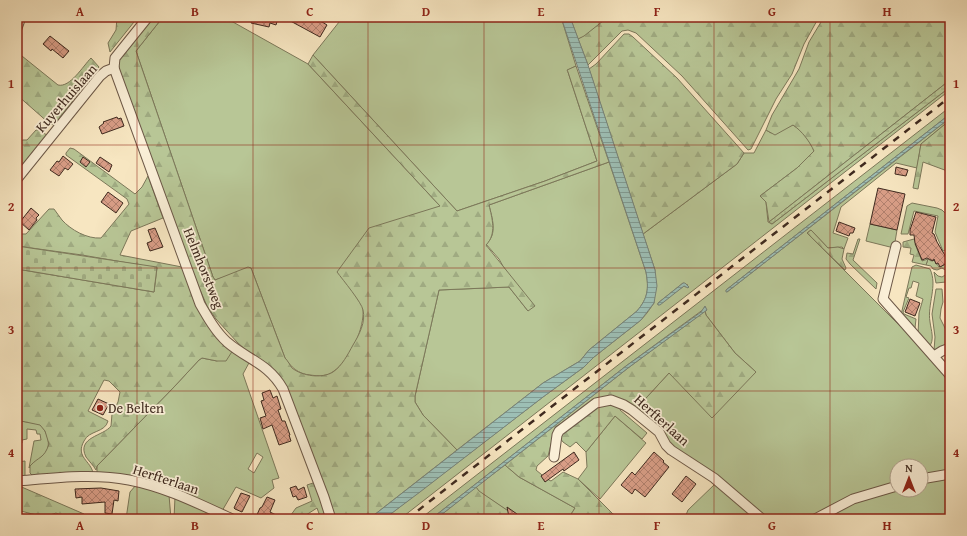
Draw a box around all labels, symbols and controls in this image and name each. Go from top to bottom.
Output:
text: A [76,2,85,21]
text: B [191,2,199,21]
text: C [306,2,314,21]
text: D [422,2,430,21]
text: E [538,2,545,21]
text: F [654,2,661,21]
text: G [768,2,776,21]
text: H [882,2,892,21]
street label: Kuyerhuislaan [31,59,101,137]
text: 1 [8,74,14,93]
text: 1 [953,74,959,93]
text: 2 [8,197,15,216]
text: 2 [953,197,960,216]
street label: Helmhorstweg [179,225,229,312]
text: 3 [8,320,14,339]
text: 3 [953,320,959,339]
street label: Herfterlaan [630,390,694,450]
place label: De Belten [108,398,164,418]
marker: De Belten [95,403,105,413]
text: 4 [8,443,15,462]
text: 4 [953,443,960,462]
north arrow [889,458,929,498]
street label: Herfterlaan [130,459,202,499]
text: N [905,460,913,476]
text: A [76,516,85,535]
text: B [191,516,199,535]
text: C [306,516,314,535]
text: D [422,516,430,535]
text: E [538,516,545,535]
text: F [654,516,661,535]
text: G [768,516,776,535]
text: H [882,516,892,535]

